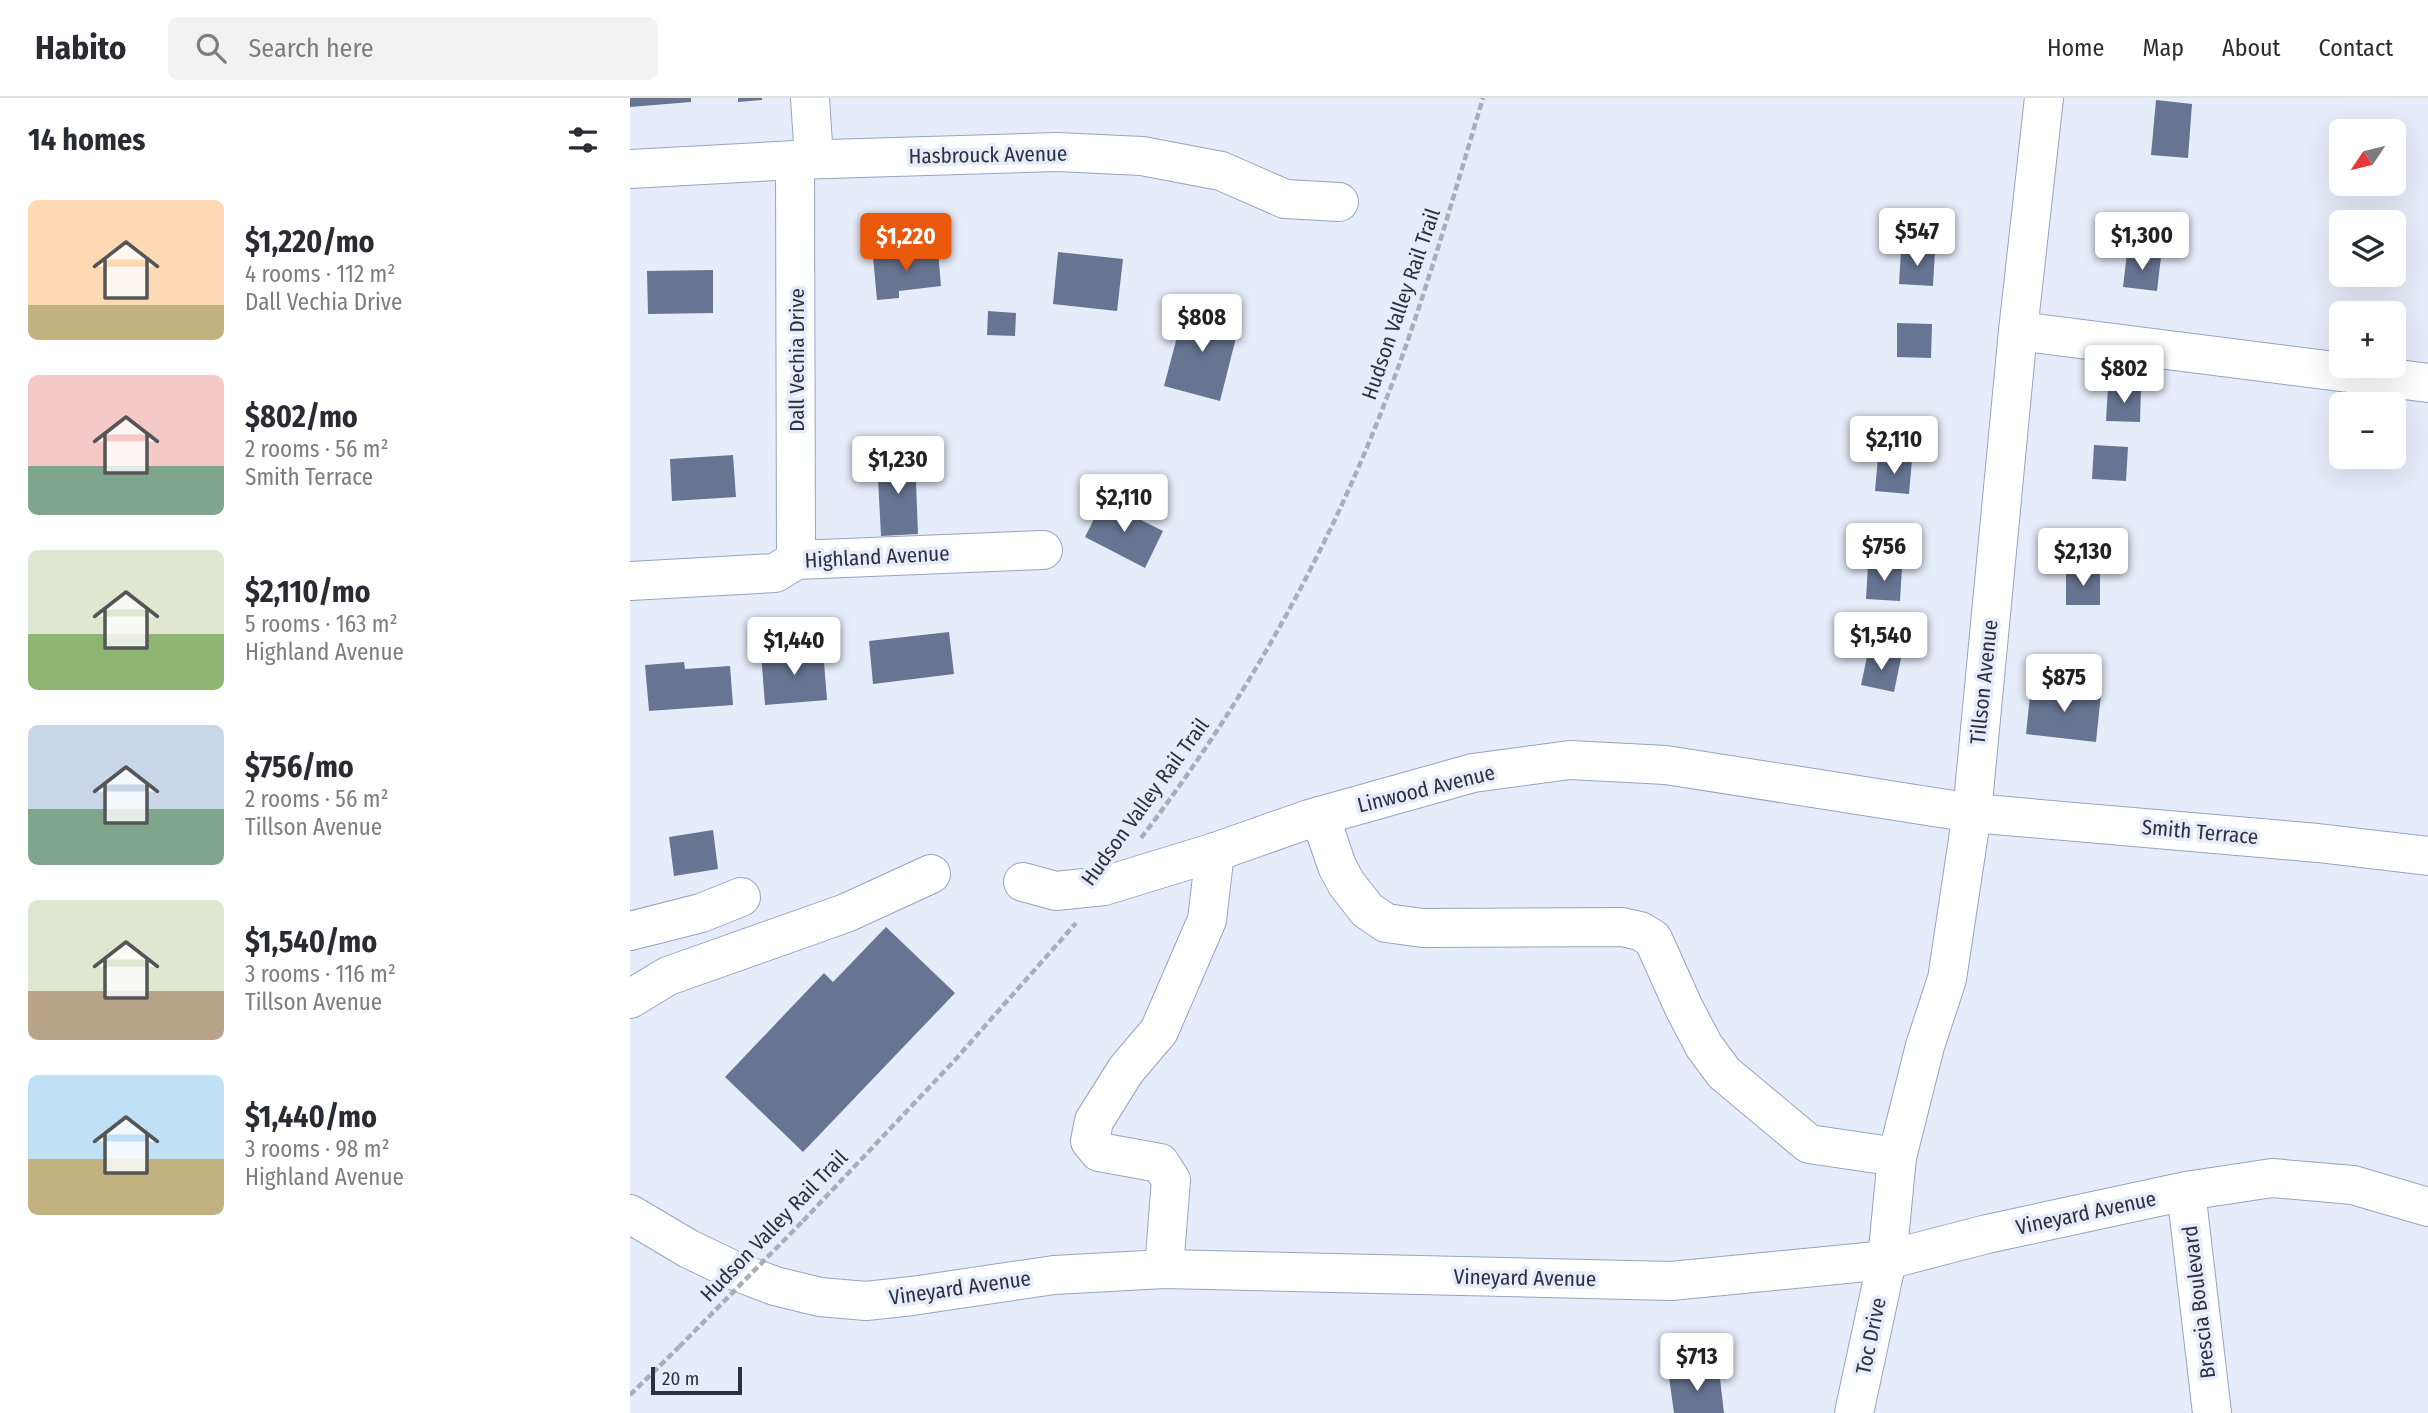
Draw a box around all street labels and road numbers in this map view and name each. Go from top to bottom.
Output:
street label: Hasbrouck Avenue [908,141,1068,169]
street label: Hudson Valley Rail Trail [1356,204,1446,403]
street label: Dall Vechia Drive [784,288,810,432]
street label: Highland Avenue [804,540,950,574]
street label: Tillson Avenue [1965,618,2003,746]
street label: Hudson Valley Rail Trail [1076,713,1215,891]
street label: Linwood Avenue [1355,759,1497,819]
street label: Smith Terrace [2141,814,2259,850]
street label: Hudson Valley Rail Trail [695,1144,853,1307]
street label: Vineyard Avenue [2013,1185,2159,1241]
street label: Brescia Boulevard [2177,1224,2221,1380]
street label: Vineyard Avenue [1453,1264,1597,1292]
street label: Vineyard Avenue [888,1265,1032,1311]
street label: Toc Drive [1850,1295,1892,1377]

